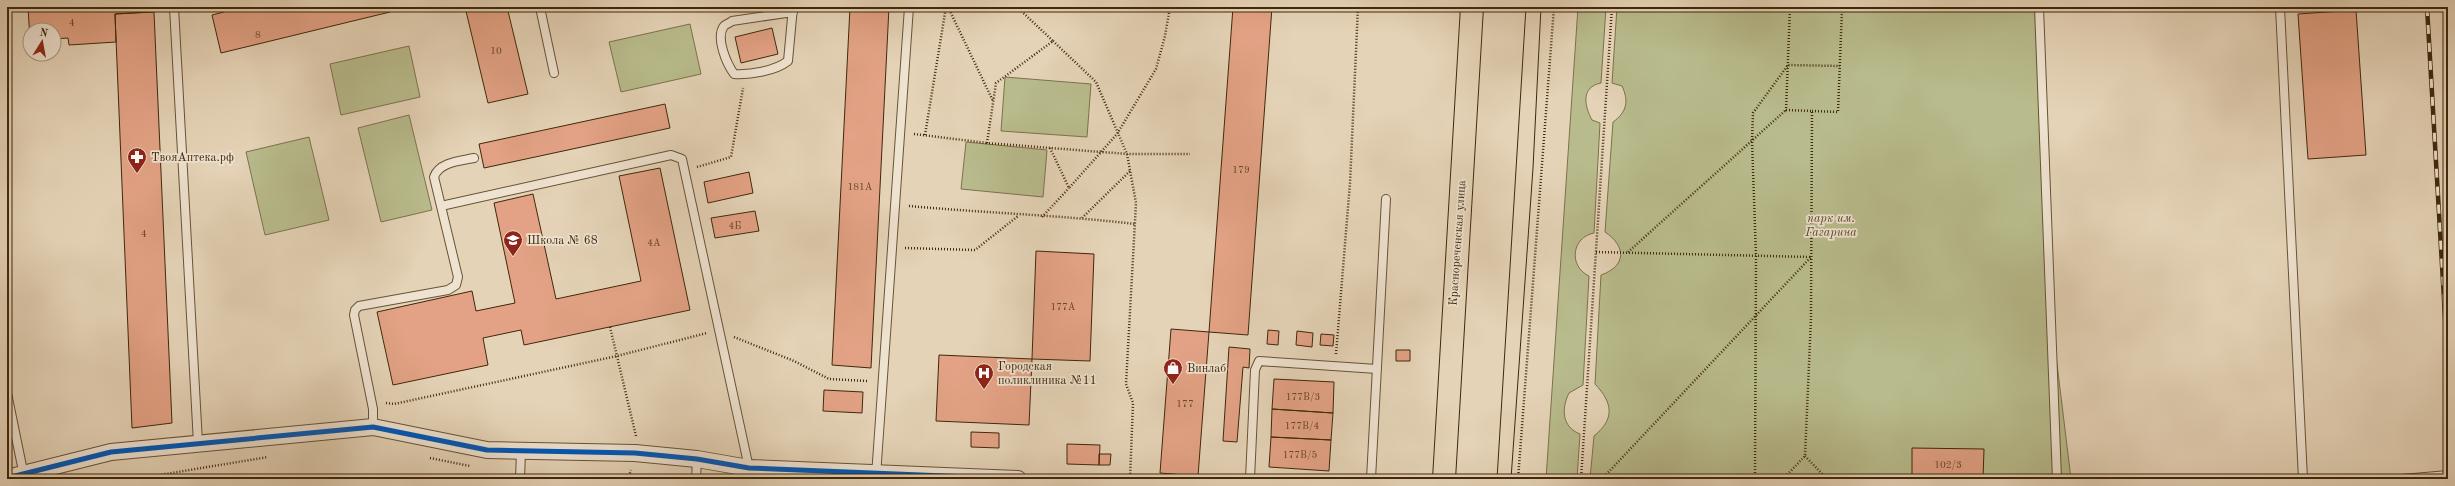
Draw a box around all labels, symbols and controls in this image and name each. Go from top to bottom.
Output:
house number: 4 [69,18,75,28]
north arrow [22,22,62,62]
text: N [38,27,49,40]
house number: 8 [255,30,261,40]
house number: 10 [490,46,502,56]
pharmacy icon: ТвояАптека.рф [126,146,148,174]
place label: ТвояАптека.рф [151,152,234,164]
house number: 179 [1232,165,1250,175]
street label: Краснореченская улица [1448,180,1468,306]
house number: 181А [847,182,873,192]
park label: парк им. Гагарина [1804,213,1857,239]
house number: 4Б [729,221,741,231]
house number: 4 [141,229,147,239]
school or university icon: Школа № 68 [502,229,524,257]
place label: Школа № 68 [527,235,598,247]
house number: 4А [647,238,661,248]
house number: 177А [1050,302,1076,312]
shop icon: Винлаб [1162,357,1184,385]
place label: Городская поликлиника №11 [998,361,1097,387]
hospital icon: Городская поликлиника №11 [973,362,995,390]
place label: Винлаб [1187,363,1226,375]
house number: 177В/3 [1286,392,1320,402]
house number: 177 [1176,399,1194,409]
house number: 177В/4 [1285,421,1319,431]
house number: 177В/5 [1283,450,1317,460]
house number: 102/3 [1934,460,1962,470]

